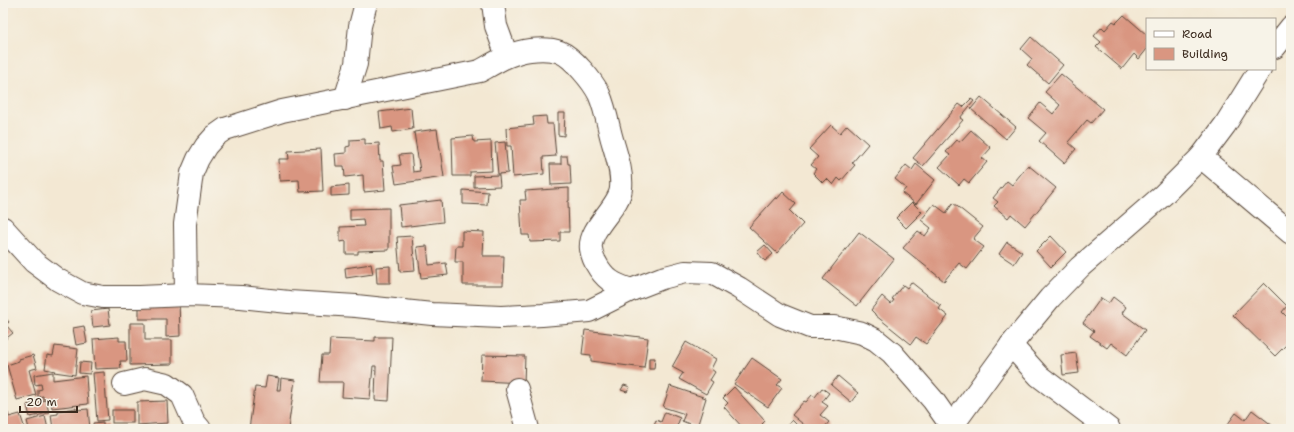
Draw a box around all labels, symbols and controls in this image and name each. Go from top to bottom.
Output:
legend [1146,18,1276,70]
text: Road [1182,26,1213,42]
text: Building [1182,46,1228,62]
scale bar [20,388,77,414]
text: 20 m [26,394,57,410]

